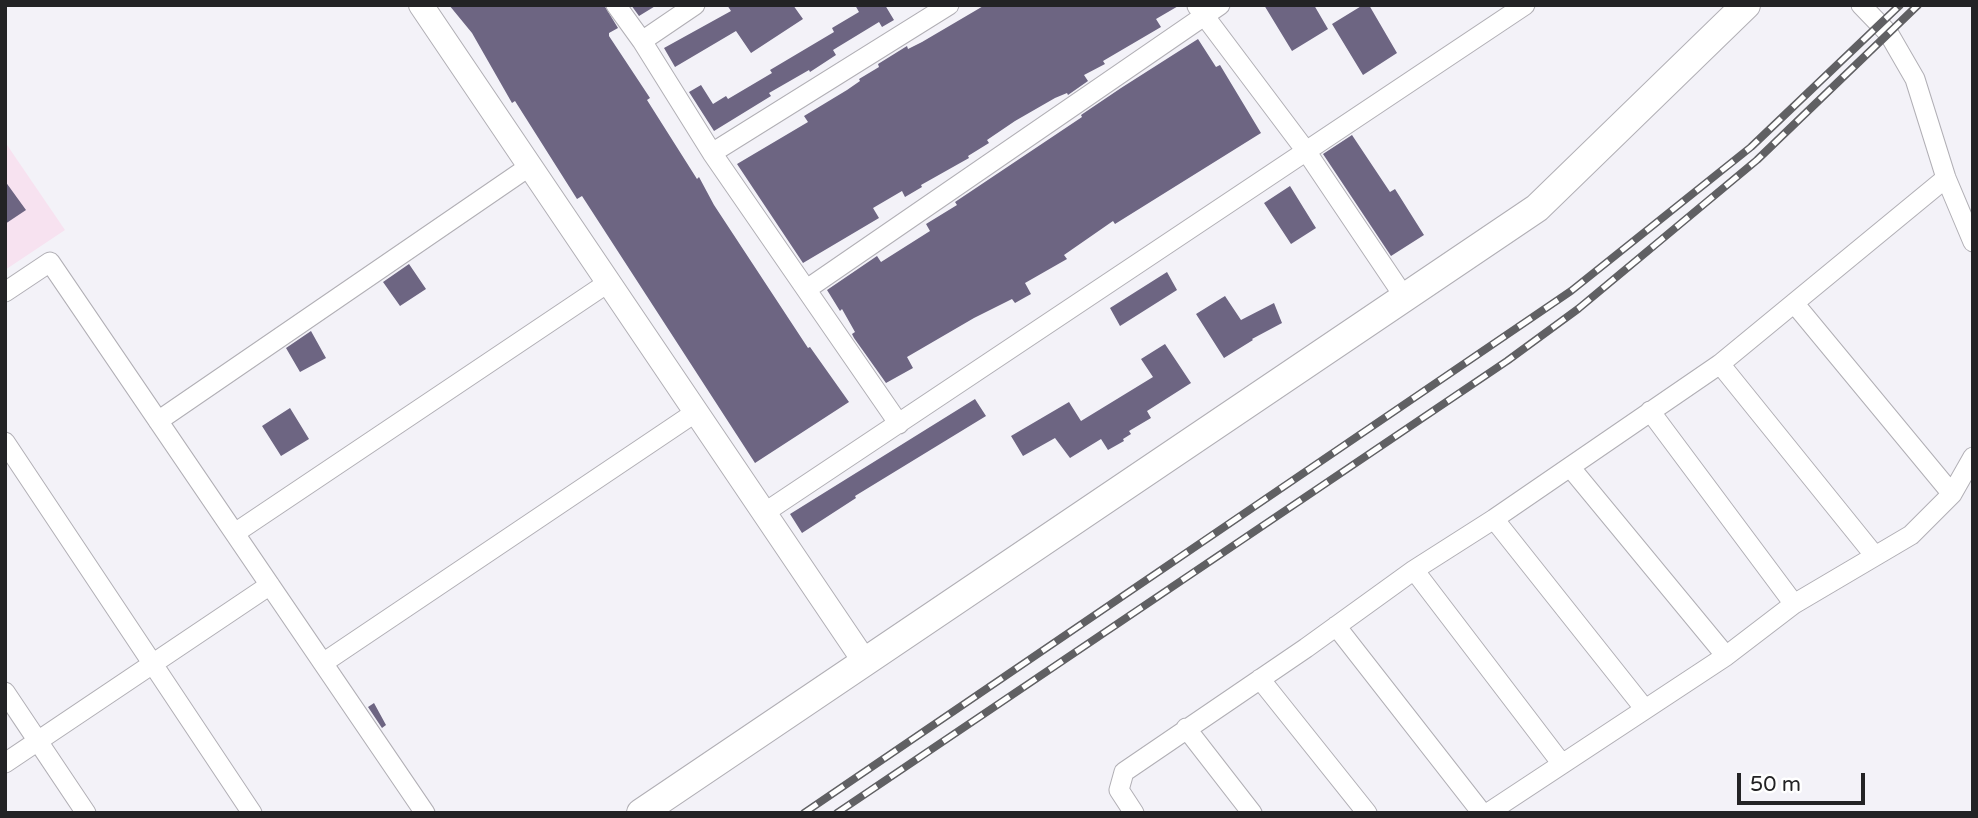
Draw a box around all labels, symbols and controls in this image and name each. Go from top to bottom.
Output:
scale bar [1740,758,1868,802]
text: 50 m [1750,772,1801,797]

